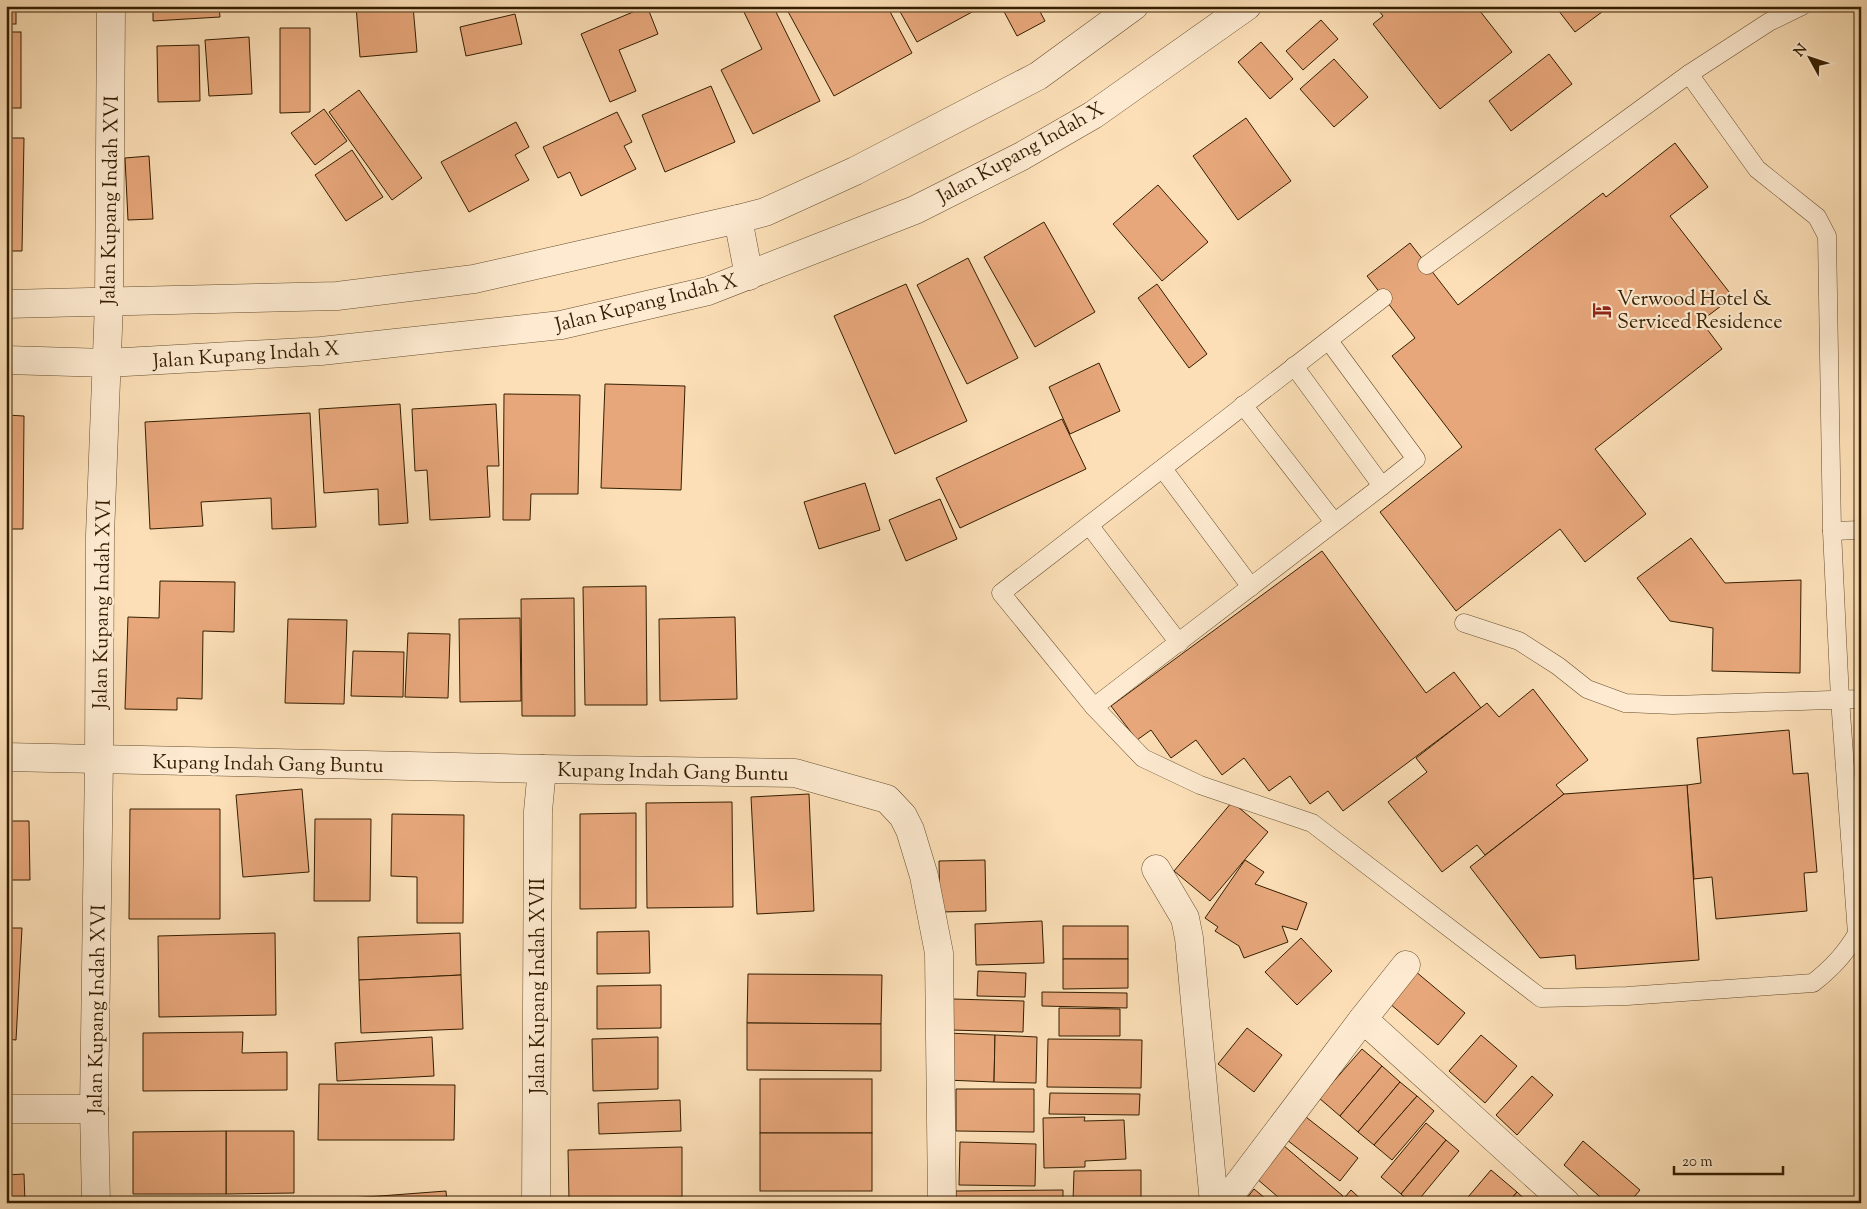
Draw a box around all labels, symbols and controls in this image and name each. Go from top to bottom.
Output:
north arrow [1784,32,1834,82]
text: N [1790,40,1813,62]
street label: Jalan Kupang Indah XVI [95,95,128,306]
street label: Jalan Kupang Indah X [932,96,1110,213]
street label: Jalan Kupang Indah X [551,268,741,341]
place label: Verwood Hotel & Serviced Residence [1617,286,1783,338]
hotel icon: Verwood Hotel & Serviced Residence [1591,299,1613,321]
street label: Jalan Kupang Indah X [151,336,340,378]
street label: Jalan Kupang Indah XVI [87,499,120,710]
street label: Kupang Indah Gang Buntu [152,749,384,782]
street label: Kupang Indah Gang Buntu [557,757,789,790]
street label: Jalan Kupang Indah XVII [525,877,554,1095]
street label: Jalan Kupang Indah XVI [82,904,115,1115]
scale bar [1674,1144,1783,1176]
text: 20 m [1682,1152,1713,1173]

